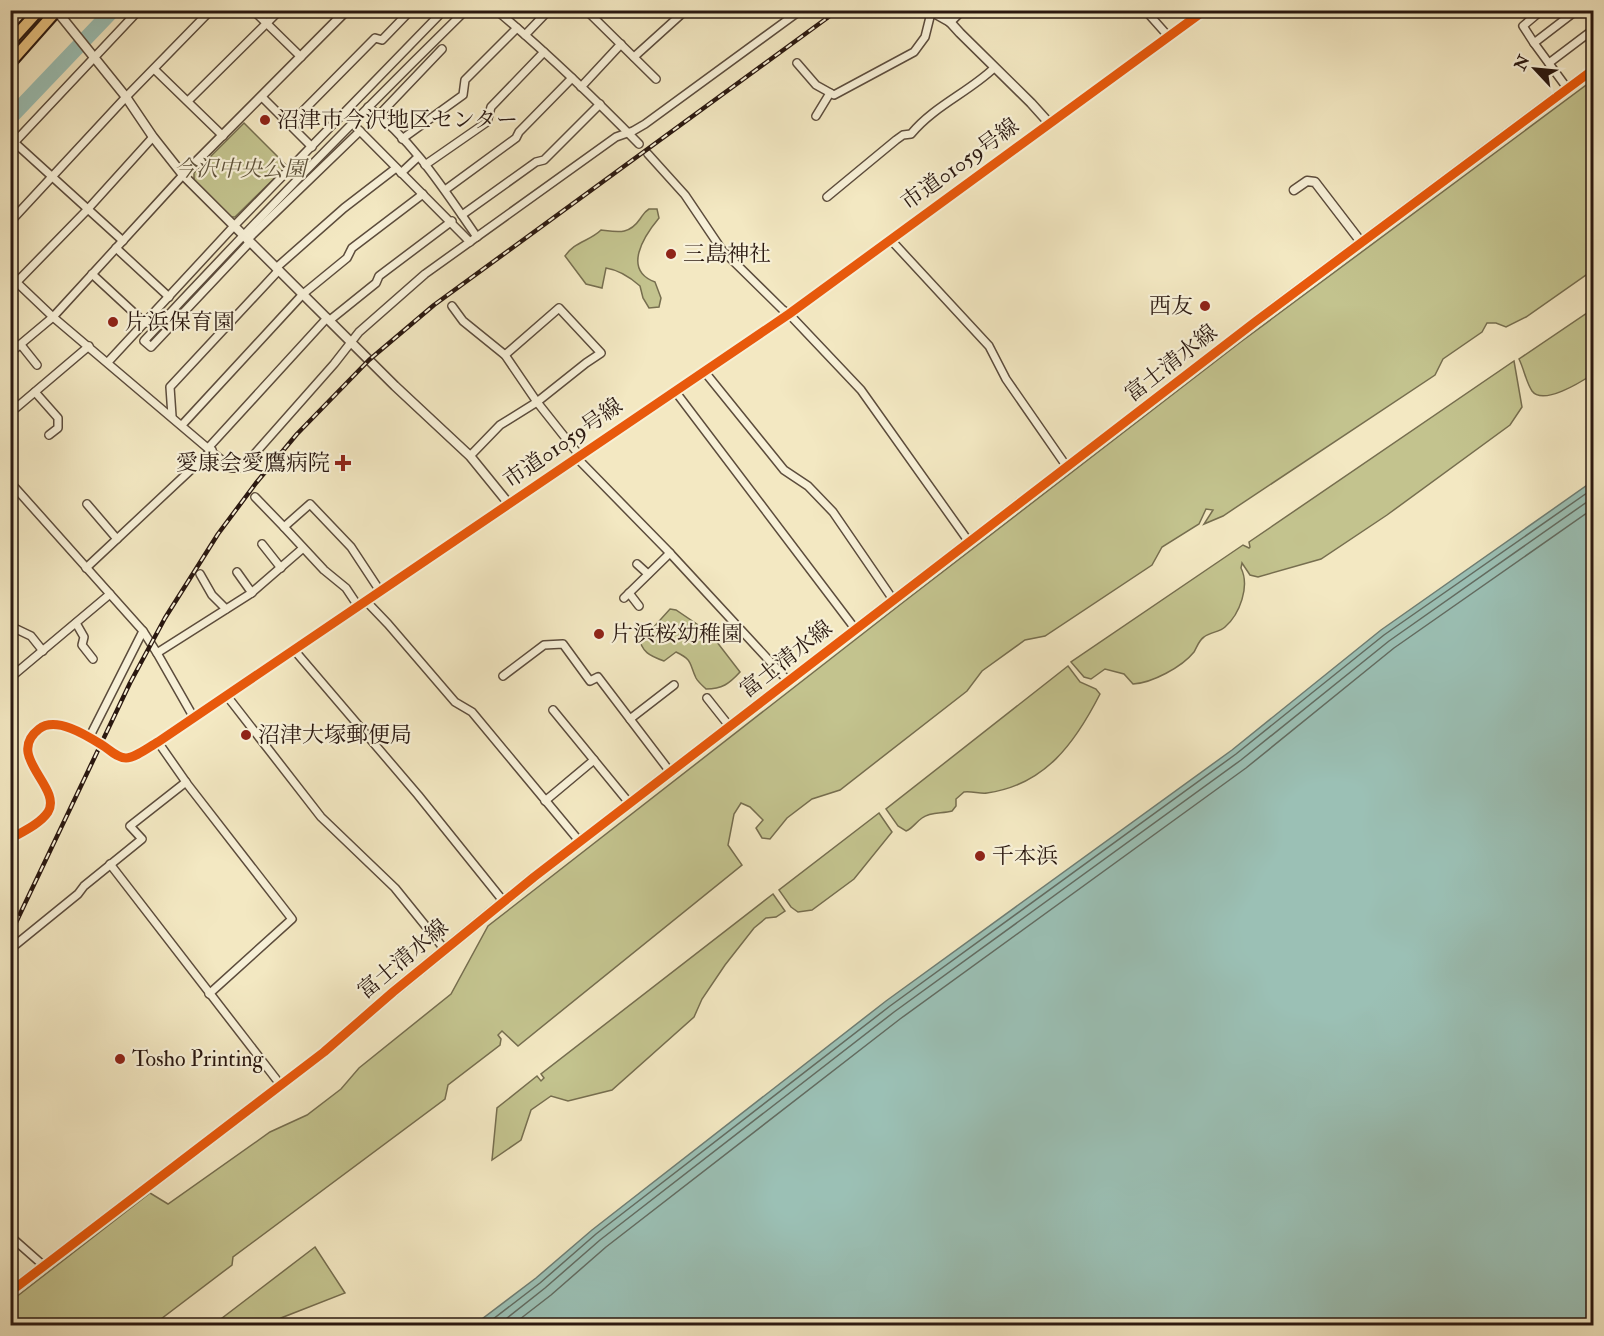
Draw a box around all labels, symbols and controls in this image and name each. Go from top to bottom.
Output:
north arrow [1505,39,1565,99]
text: N [1510,51,1535,75]
place label: 沼津市今沢地区センター [277,106,518,134]
street label: 市道01059号線 [896,112,1024,216]
marker: 沼津市今沢地区センター [258,113,272,127]
park label: 今沢中央公園 [174,155,309,183]
place label: 三島神社 [683,240,771,268]
marker: 三島神社 [664,247,678,261]
place label: 西友 [1149,292,1193,320]
marker: 西友 [1198,299,1212,313]
place label: 片浜保育園 [125,308,235,336]
marker: 片浜保育園 [106,315,120,329]
street label: 富士清水線 [1119,318,1223,408]
street label: 市道01059号線 [498,392,628,494]
place label: 愛康会愛鷹病院 [176,449,330,477]
marker: 愛康会愛鷹病院 [334,454,352,472]
street label: 富士清水線 [734,614,838,704]
place label: 片浜桜幼稚園 [611,620,743,648]
marker: 片浜桜幼稚園 [592,627,606,641]
place label: 沼津大塚郵便局 [258,721,412,749]
marker: 沼津大塚郵便局 [239,728,253,742]
place label: 千本浜 [992,842,1058,870]
marker: 千本浜 [973,849,987,863]
street label: 富士清水線 [352,913,454,1005]
place label: Tosho Printing [132,1045,265,1073]
marker: Tosho Printing [113,1052,127,1066]

